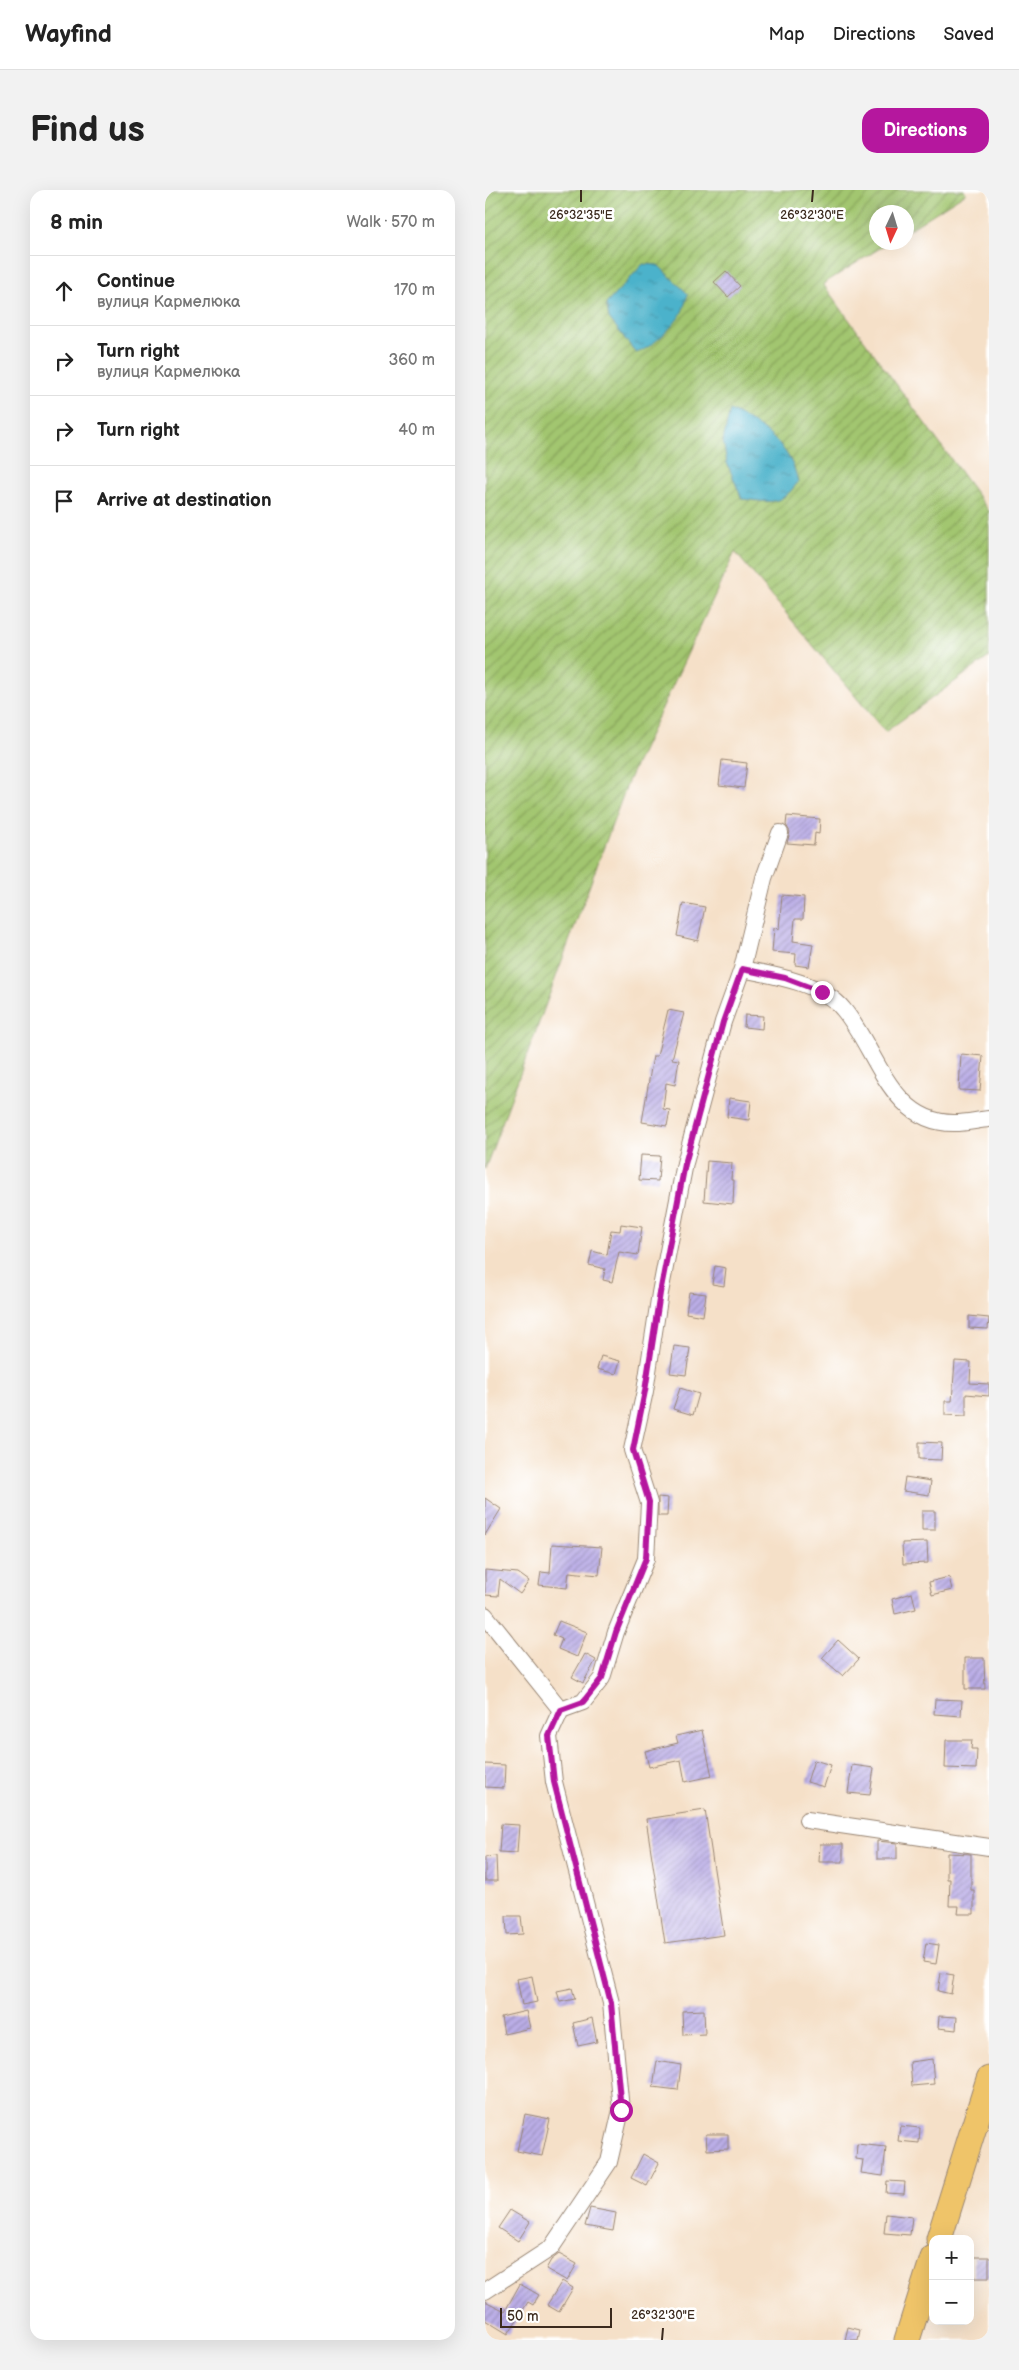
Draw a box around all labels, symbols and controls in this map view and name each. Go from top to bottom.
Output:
text: Wayfind [25,20,112,49]
text: Map [769,24,805,45]
text: Directions [833,24,915,45]
text: Saved [943,24,994,45]
button: Directions [862,108,989,153]
text: Find us [30,109,145,152]
north arrow [869,205,914,250]
text: 26°32'35"E [549,208,613,223]
text: 26°32'30"E [780,208,844,223]
text: 8 min [50,210,103,235]
text: Walk · 570 m [346,213,435,232]
text: Continue [97,270,175,293]
icon: ahead [50,277,78,305]
text: 170 m [394,281,435,300]
text: вулиця Кармелюка [97,293,240,312]
text: Turn right [97,340,180,363]
icon: right [50,347,78,375]
text: 360 m [388,351,435,370]
text: вулиця Кармелюка [97,363,240,382]
icon: right [50,417,78,445]
text: Turn right [97,419,180,442]
text: 40 m [398,421,435,440]
icon: arrive [50,487,78,515]
text: Arrive at destination [97,489,272,512]
route end [811,981,834,1004]
route start [610,2099,633,2122]
map controls [929,2235,974,2325]
button: + [929,2235,974,2280]
button: − [929,2280,974,2325]
scale bar [500,2305,613,2328]
text: 50 m [507,2308,539,2325]
text: 26°32'30"E [631,2308,695,2323]

